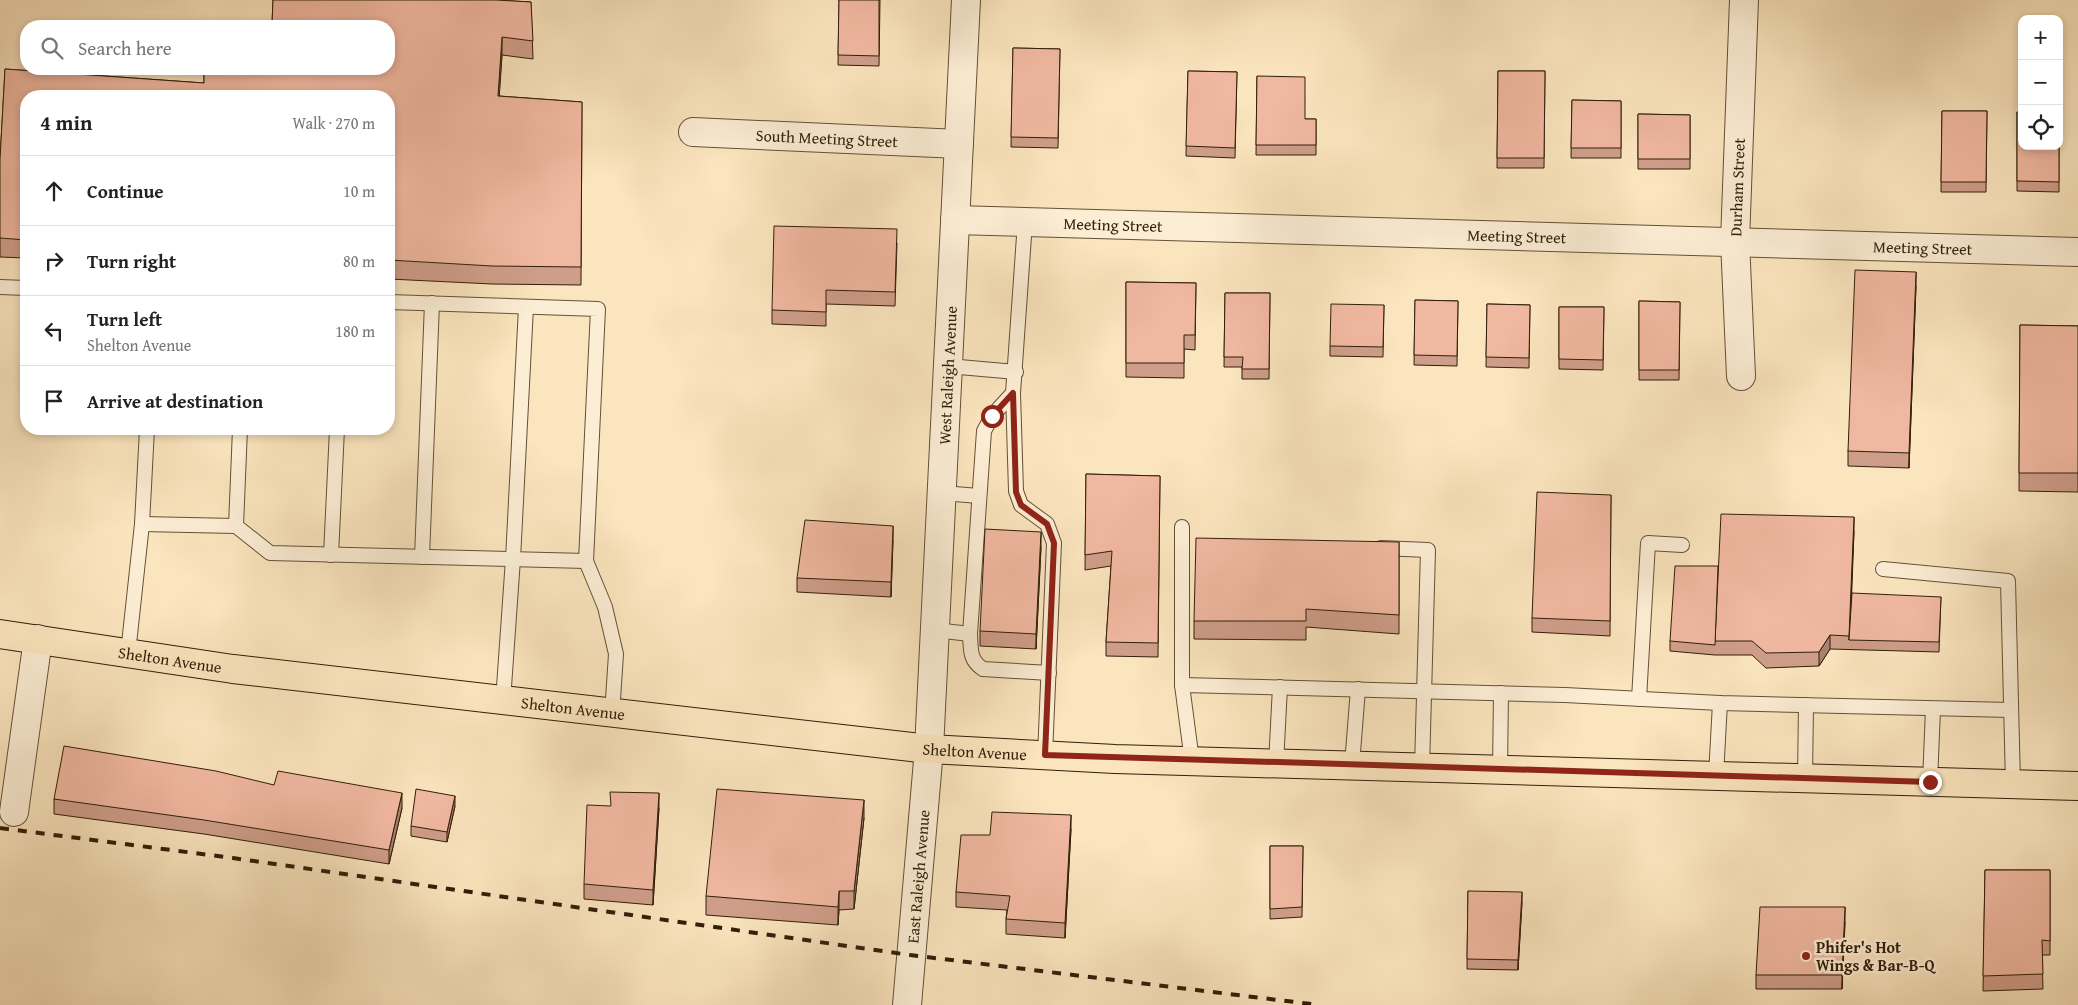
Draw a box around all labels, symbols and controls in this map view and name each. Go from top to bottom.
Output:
map controls [2018,15,2063,150]
button: + [2018,15,2063,60]
search box [20,20,395,75]
icon: search [38,34,66,62]
text: Search here [78,34,172,62]
button: − [2018,60,2063,105]
button: locate [2018,105,2063,150]
text: 4 min [40,107,92,138]
text: Walk · 270 m [292,111,375,135]
street label: South Meeting Street [755,123,899,153]
street label: Durham Street [1723,137,1751,237]
icon: ahead [40,177,68,205]
text: Continue [87,177,164,205]
text: 10 m [343,179,375,203]
street label: Meeting Street [1063,211,1163,238]
street label: Meeting Street [1467,223,1567,249]
street label: Meeting Street [1873,234,1973,261]
icon: right [40,247,68,275]
text: Turn right [87,247,176,275]
text: 80 m [343,249,375,273]
text: Turn left [87,305,162,333]
street label: West Raleigh Avenue [932,305,963,445]
icon: left [40,317,68,345]
text: 180 m [335,319,375,343]
text: Shelton Avenue [87,333,191,357]
icon: arrive [40,387,68,415]
text: Arrive at destination [87,387,263,415]
route start [981,405,1004,428]
street label: Shelton Avenue [117,640,223,679]
street label: Shelton Avenue [520,690,626,726]
street label: Shelton Avenue [921,736,1027,766]
route end [1919,771,1942,794]
street label: East Raleigh Avenue [900,809,936,944]
place label: Phifer's Hot Wings & Bar-B-Q [1816,935,1936,977]
marker: Phifer's Hot Wings & Bar-B-Q [1800,950,1812,962]

